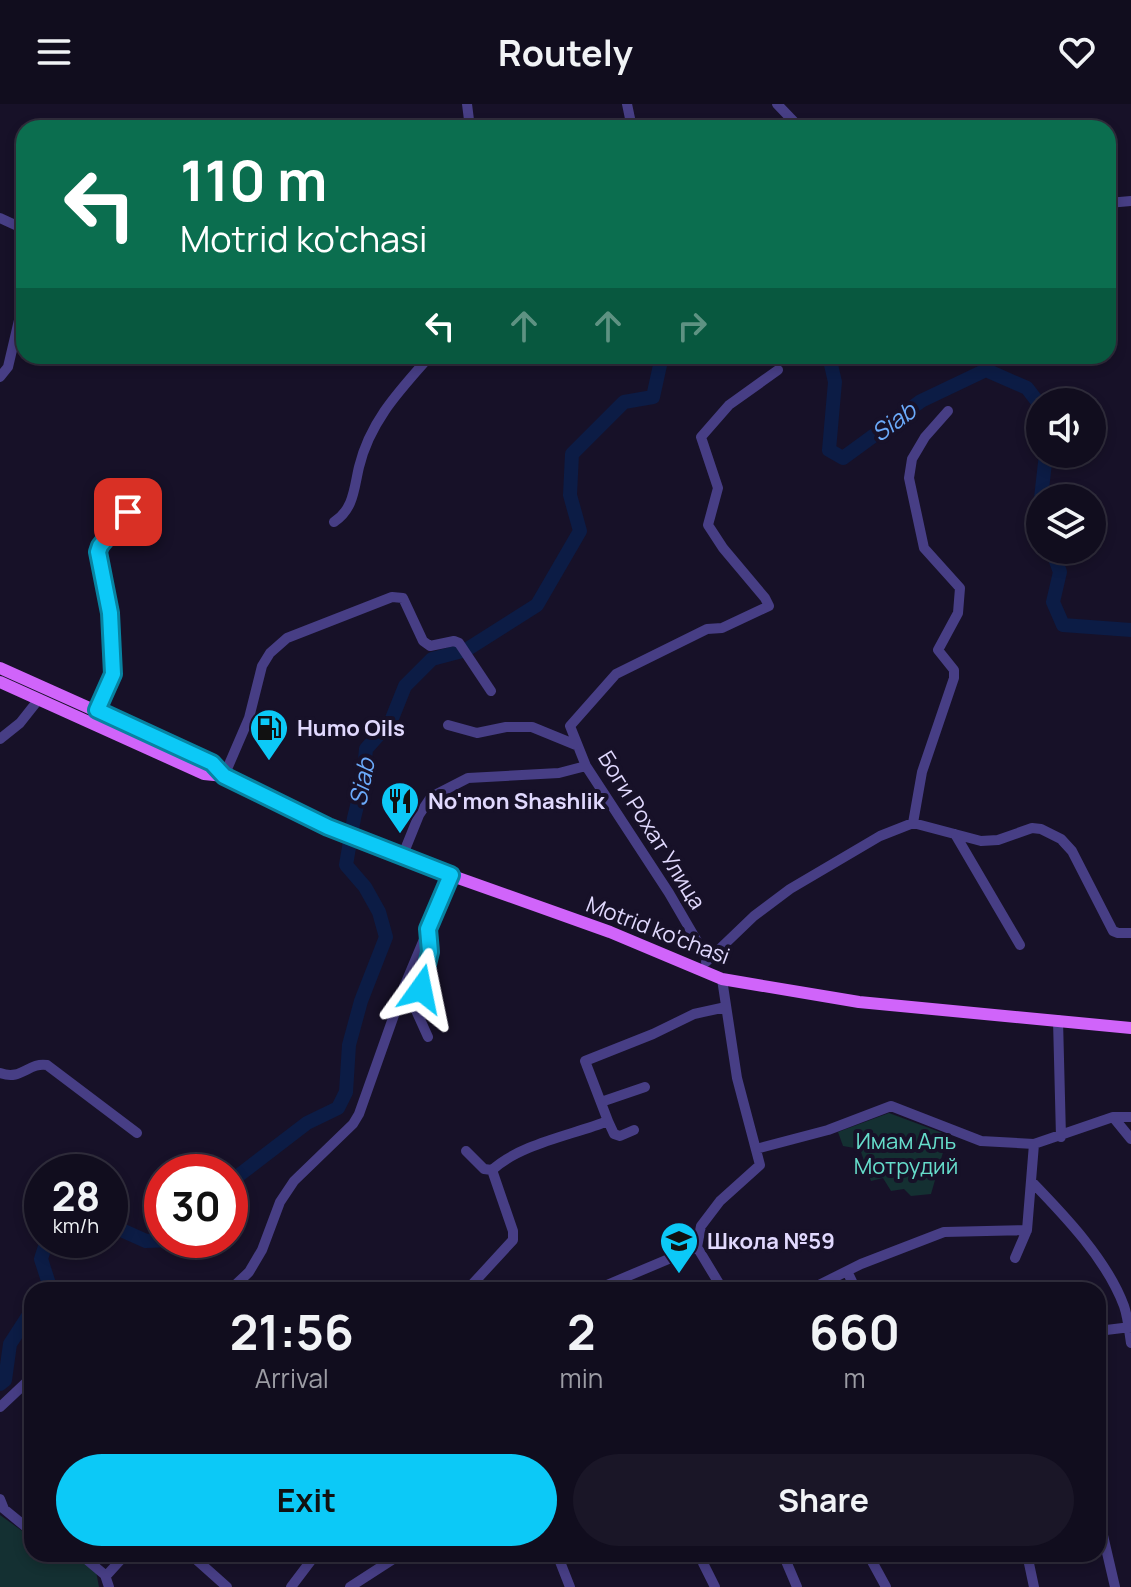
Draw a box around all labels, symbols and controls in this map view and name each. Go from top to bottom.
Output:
text: Routely [498,28,633,77]
icon: menu [32,30,76,74]
icon: heart [1055,30,1099,74]
text: 110 m [180,141,327,218]
icon: left [48,152,152,256]
text: Motrid ko'chasi [180,214,427,263]
icon: left [418,304,462,348]
icon: ahead [502,304,546,348]
icon: ahead [586,304,630,348]
icon: right [670,304,714,348]
map controls [1026,388,1106,564]
button: sound [1026,388,1106,468]
water label: Siab [864,393,924,448]
pin [94,478,162,546]
button: layers [1026,484,1106,564]
icon: arrive [106,490,150,534]
fuel station icon: Humo Oils [248,707,290,762]
place label: Humo Oils [297,713,405,743]
street label: Боги Рохат Улица [591,745,713,915]
water label: Siab [340,754,382,809]
restaurant icon: No'mon Shashlik [379,780,421,835]
place label: No'mon Shashlik [428,786,606,816]
street label: Motrid ko'chasi [582,889,734,971]
position arrow [379,947,463,1031]
park label: Имам Аль Мотрудий [854,1126,958,1181]
speed limit sign: 30 [144,1154,248,1258]
text: 28 [52,1168,100,1223]
text: km/h [53,1212,99,1239]
school or university icon: Школа №59 [658,1220,700,1275]
place label: Школа №59 [707,1226,835,1256]
text: 21:56 [230,1299,354,1364]
text: 2 [567,1299,596,1364]
text: 660 [809,1299,900,1364]
text: Arrival [255,1360,329,1396]
text: min [560,1360,603,1396]
text: m [844,1360,866,1396]
button: Exit [56,1454,557,1546]
button: Share [573,1454,1074,1546]

